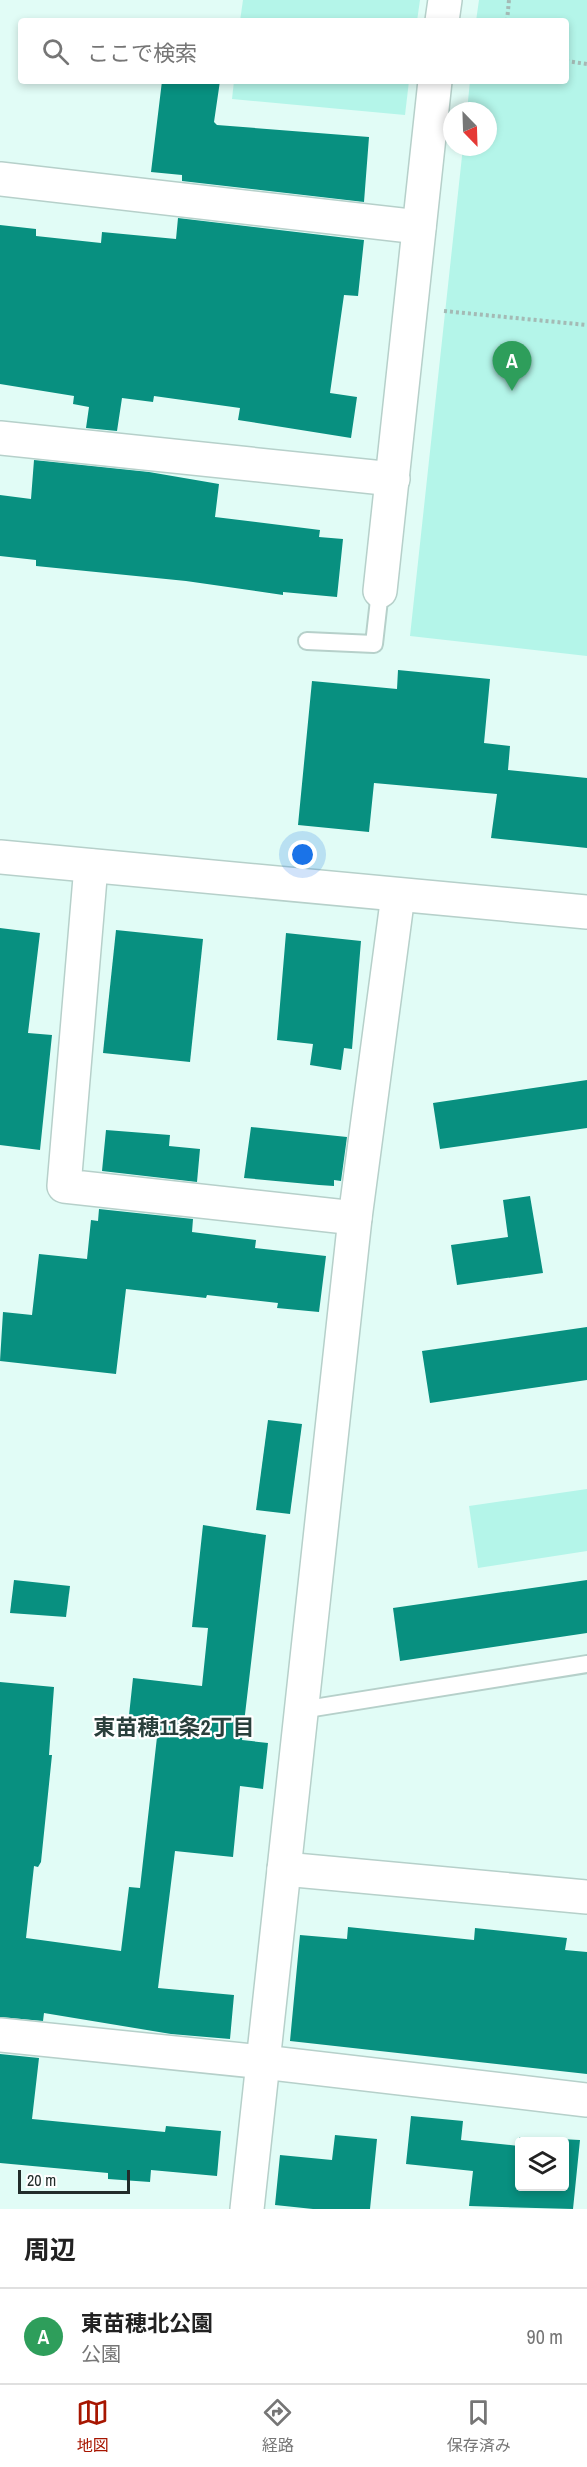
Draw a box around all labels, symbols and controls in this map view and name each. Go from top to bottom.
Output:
search box [18,18,569,84]
icon: search [39,35,72,68]
text: ここで検索 [87,38,197,68]
north arrow [443,102,497,156]
pin: A [492,342,532,391]
your location [288,840,317,869]
district label: 東苗穂11条2丁目 [93,1712,255,1742]
map controls [515,2137,569,2191]
button: layers [515,2137,569,2191]
scale bar [18,2167,130,2194]
text: 20 m [27,2169,56,2191]
text: 周辺 [24,2232,76,2267]
text: 東苗穂北公園 [81,2308,213,2338]
text: A [38,2323,49,2350]
text: 90 m [527,2323,563,2350]
text: 公園 [81,2340,121,2367]
tab: 地図 [76,2396,109,2456]
tab: 経路 [261,2396,294,2456]
tab: 保存済み [447,2396,511,2456]

